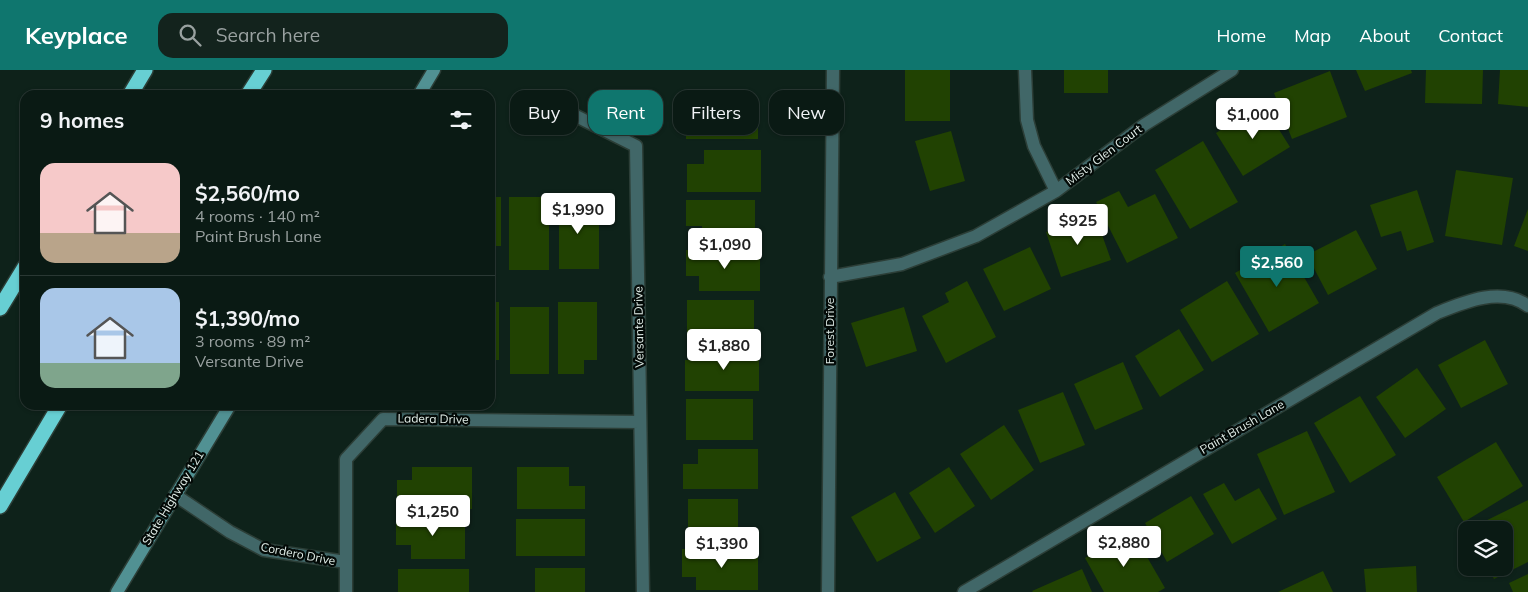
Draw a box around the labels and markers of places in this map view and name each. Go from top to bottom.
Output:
pin: $1,000 [1212,98,1294,140]
pin: $1,990 [537,192,619,235]
pin: $925 [1048,204,1108,246]
pin: $1,090 [684,228,766,270]
pin: $2,560 [1236,246,1318,288]
pin: $1,880 [683,328,765,371]
pin: $1,250 [392,494,474,537]
pin: $1,390 [681,526,763,569]
pin: $2,880 [1083,526,1165,568]

